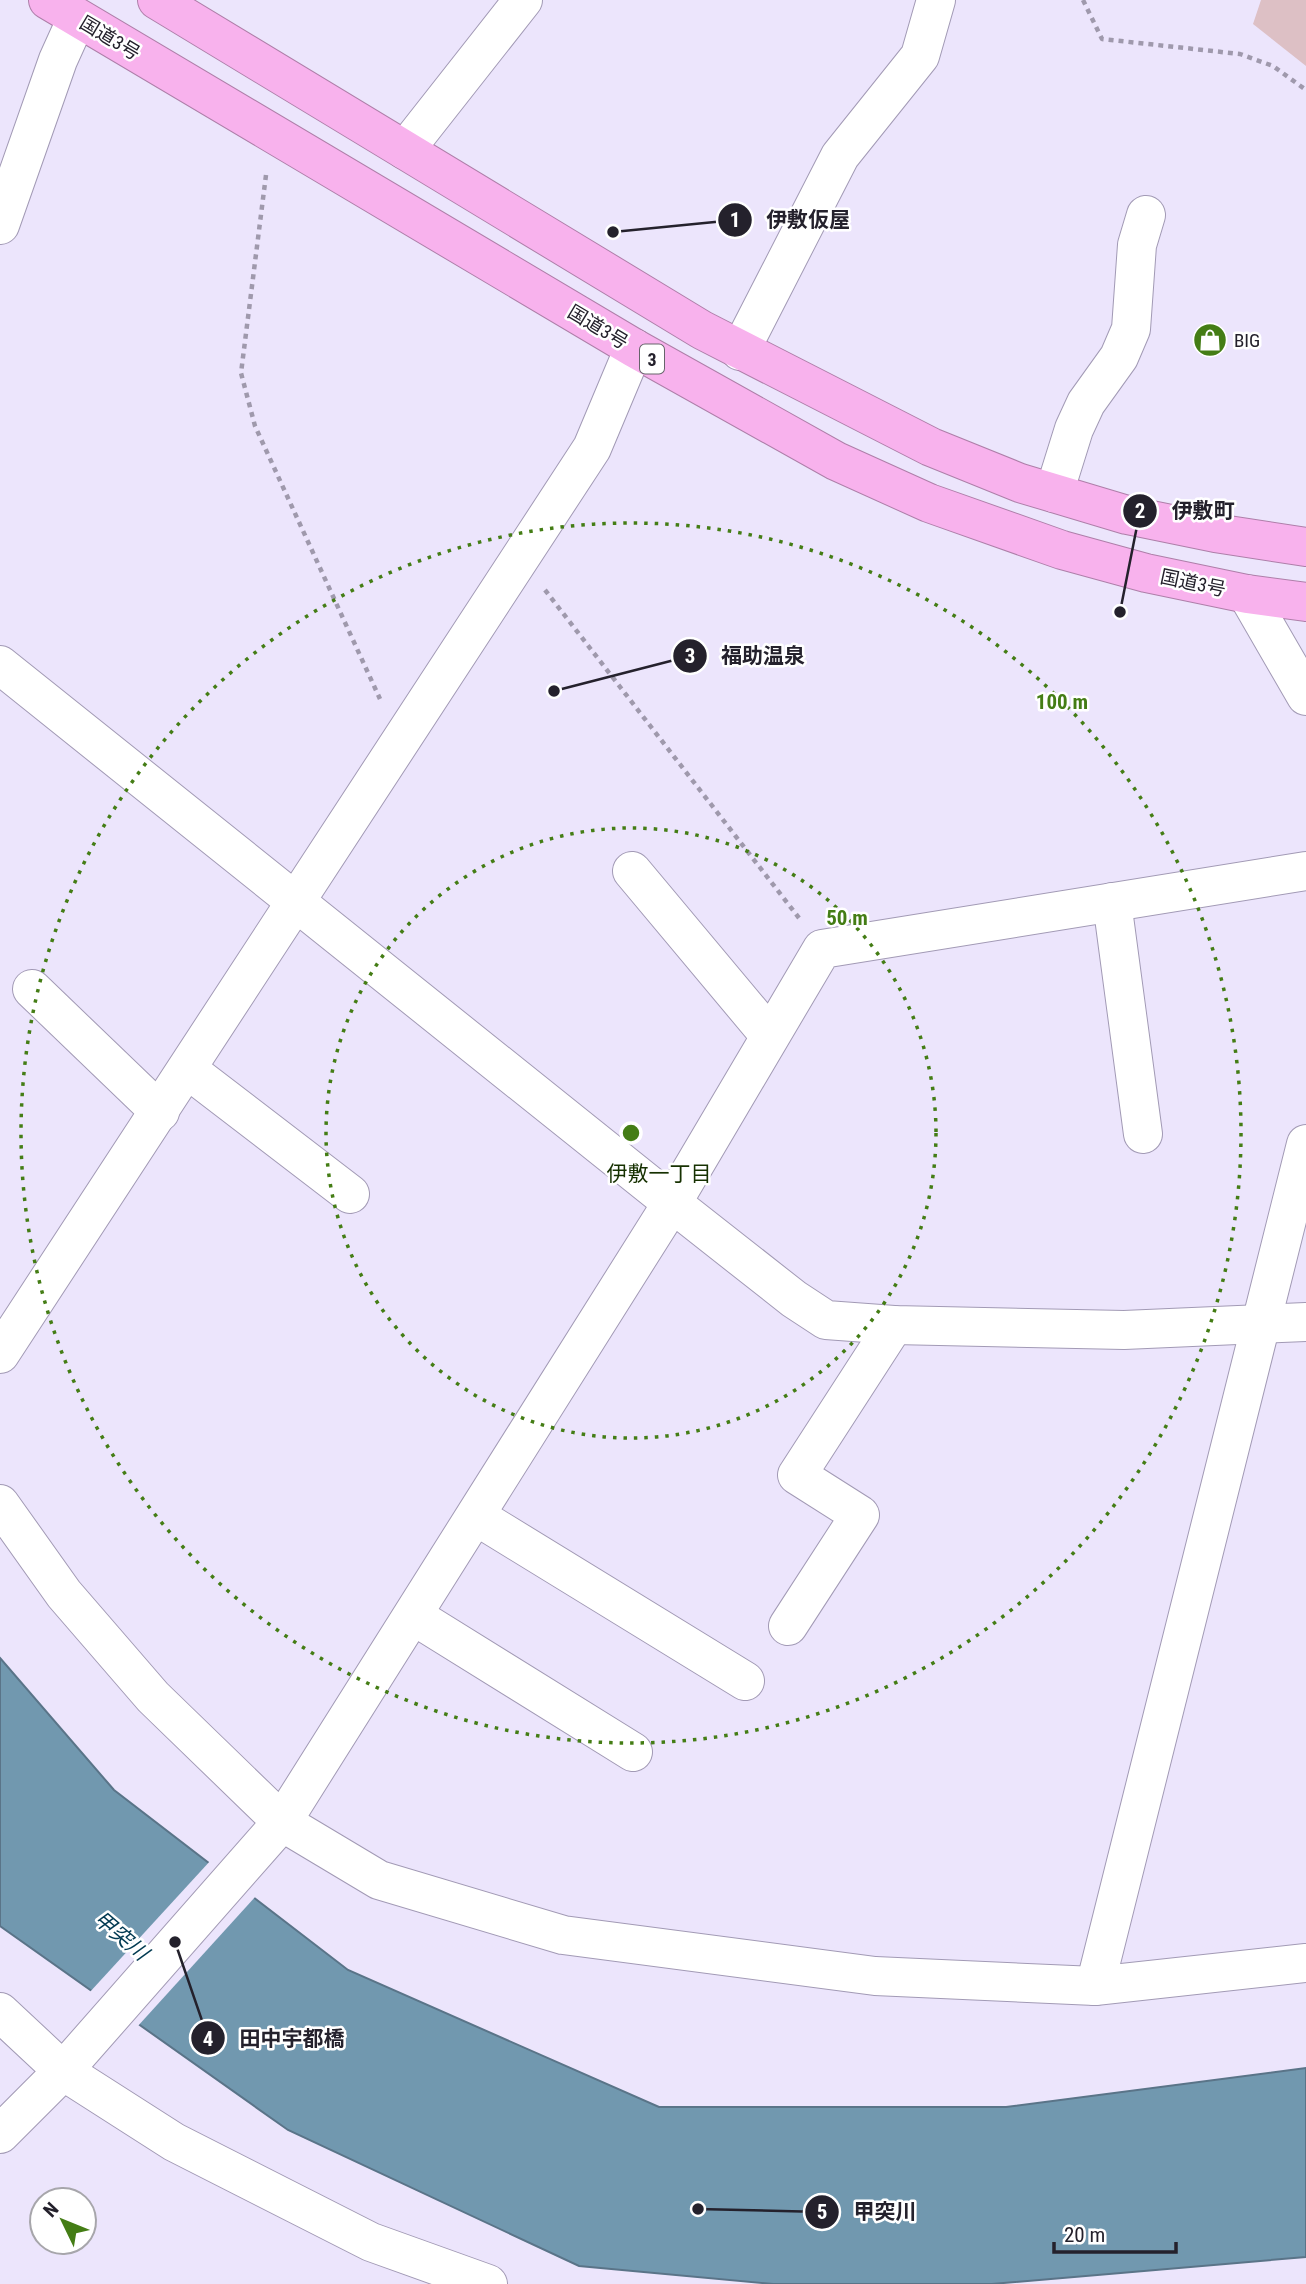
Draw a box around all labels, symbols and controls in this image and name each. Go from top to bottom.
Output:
street label: 国道3号 [76,11,144,65]
callout: 伊敷仮屋 [717,199,864,241]
text: 1 [730,208,740,232]
text: 伊敷仮屋 [766,208,850,232]
street label: 国道3号 [564,300,632,354]
shop icon: BIG [1191,321,1229,359]
place label: BIG [1234,329,1260,352]
road number: 3 [640,344,664,374]
callout: 伊敷町 [1122,490,1248,532]
text: 2 [1135,499,1145,523]
text: 伊敷町 [1172,499,1235,523]
street label: 国道3号 [1158,565,1228,601]
callout: 福助温泉 [672,635,819,677]
text: 3 [685,644,695,668]
text: 福助温泉 [721,644,805,668]
text: 100 m [1036,690,1088,714]
text: 50 m [826,906,868,930]
centre of rings [619,1121,643,1145]
district label: 伊敷一丁目 [607,1162,712,1186]
water label: 甲突川 [89,1907,154,1967]
callout: 田中宇都橋 [191,2017,359,2059]
text: 4 [203,2027,213,2051]
text: 田中宇都橋 [240,2027,345,2051]
north arrow [28,2186,98,2256]
callout: 甲突川 [805,2191,931,2233]
text: N [39,2198,63,2222]
text: 5 [817,2200,827,2224]
text: 甲突川 [854,2200,917,2224]
scale bar [1054,2210,1176,2254]
text: 20 m [1064,2223,1105,2247]

